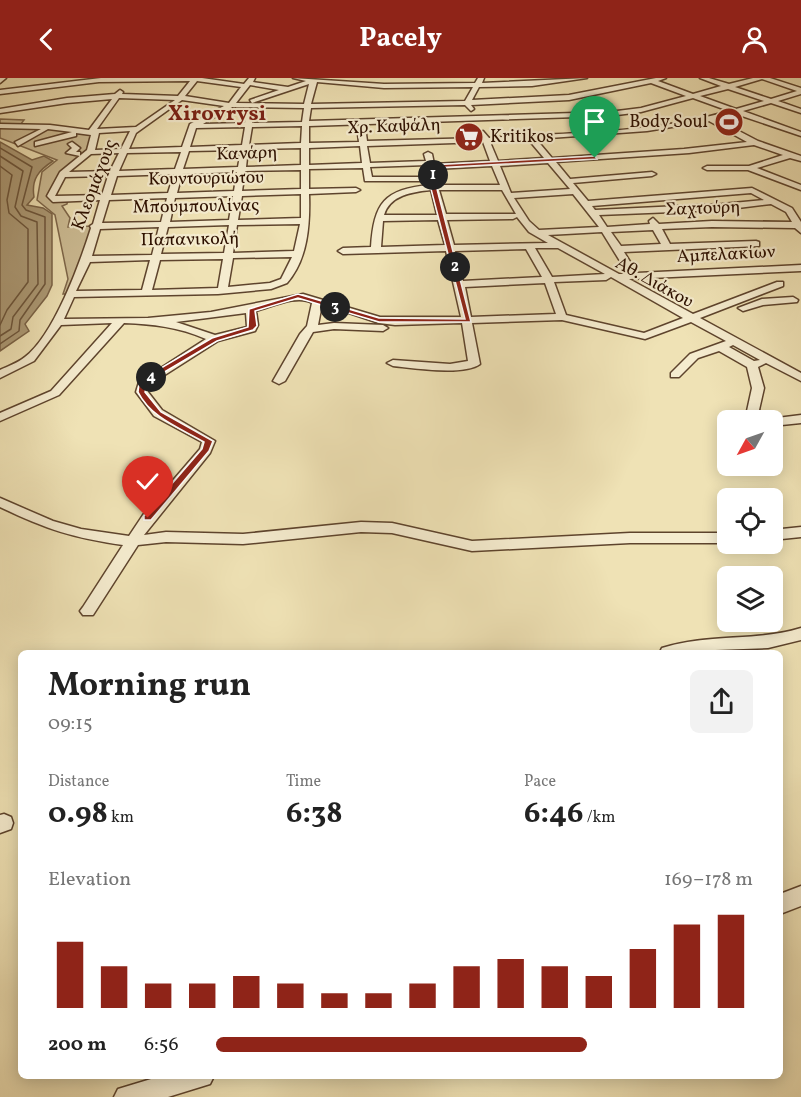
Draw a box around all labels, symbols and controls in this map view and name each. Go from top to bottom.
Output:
text: Pacely [359,20,442,58]
icon: back [30,23,63,56]
icon: person [738,23,771,56]
pin [569,96,620,158]
district label: Xirovrysi [168,99,267,130]
icon: arrive [578,105,611,138]
sports icon: Body Soul [713,106,745,138]
place label: Body Soul [629,110,708,135]
street label: Χρ. Καψάλη [347,113,441,141]
supermarket icon: Kritikos [453,121,485,153]
place label: Kritikos [490,125,554,150]
street label: Κλεομάχους [66,136,124,234]
street label: Κανάρη [216,140,278,168]
pin: 1 [418,160,448,190]
text: 1 [430,164,436,186]
street label: Κουντουριώτου [148,165,264,193]
street label: Μπουμπουλίνας [133,193,259,221]
street label: Σαχτούρη [665,195,741,223]
street label: Παπανικολή [140,227,240,253]
street label: Αμπελακίων [676,240,776,270]
street label: Αθ. Διάκου [610,251,698,315]
pin: 2 [440,252,470,282]
text: 2 [451,256,459,278]
pin: 3 [320,292,350,322]
text: 3 [331,296,339,318]
pin: 4 [136,362,166,392]
text: 4 [146,366,156,388]
north arrow [717,410,783,476]
map controls [717,410,783,632]
pin [122,456,173,518]
icon: check [131,465,164,498]
button: locate [717,488,783,554]
button: layers [717,566,783,632]
text: Morning run [48,664,251,710]
button: share [690,670,753,733]
text: 09:15 [48,710,93,738]
text: Distance [48,771,109,793]
text: Time [286,771,321,793]
text: Pace [524,771,556,793]
text: 0.98 [48,793,108,835]
text: 6:38 [286,793,343,835]
text: 6:46 [524,793,584,835]
text: km [108,807,134,829]
text: /km [584,807,615,829]
text: Elevation [48,866,131,894]
text: 169–178 m [664,866,753,894]
text: 200 m [48,1031,106,1059]
text: 6:56 [144,1031,179,1059]

